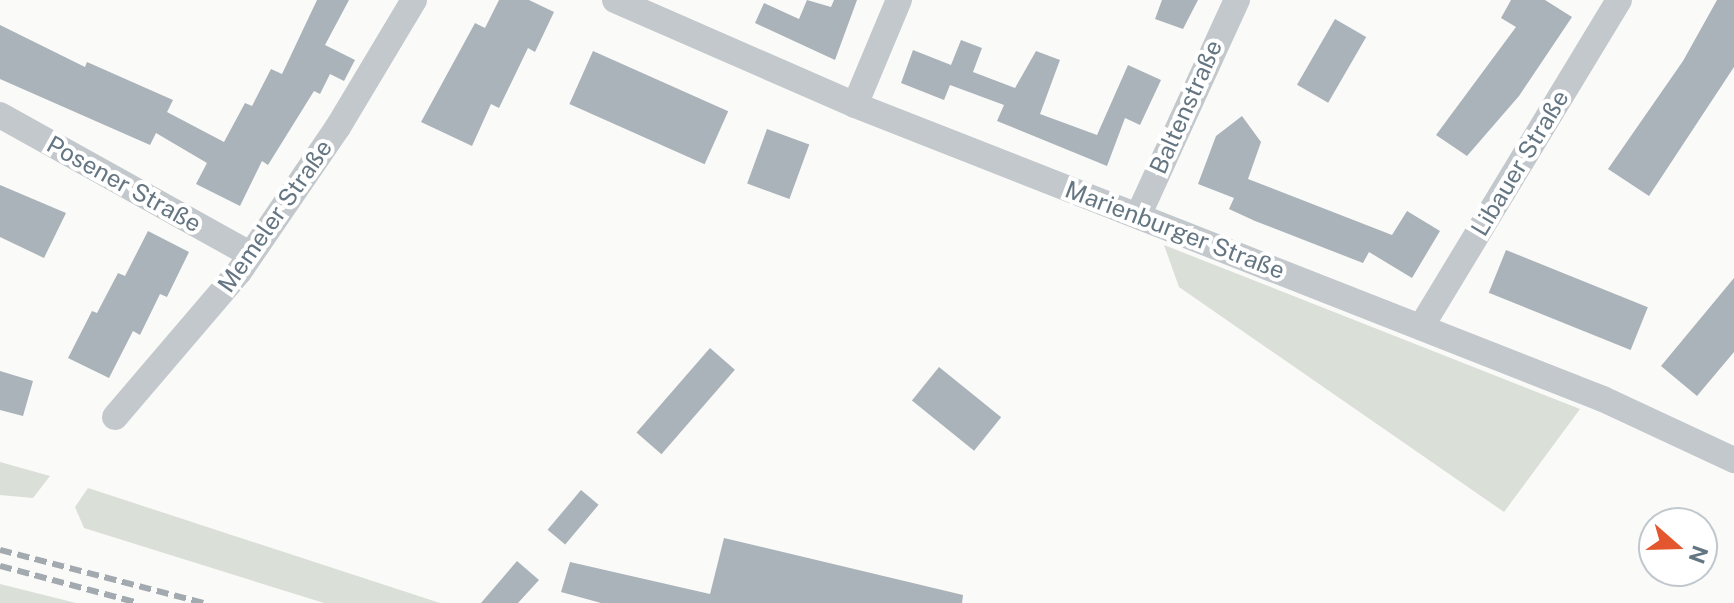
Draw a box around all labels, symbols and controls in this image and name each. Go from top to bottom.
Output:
street label: Baltenstraße [1144,36,1228,178]
street label: Libauer Straße [1465,85,1575,241]
street label: Posener Straße [42,130,206,238]
street label: Memeler Straße [212,134,338,298]
street label: Marienburger Straße [1061,175,1289,285]
north arrow [1638,507,1718,587]
text: N [1684,542,1714,567]

